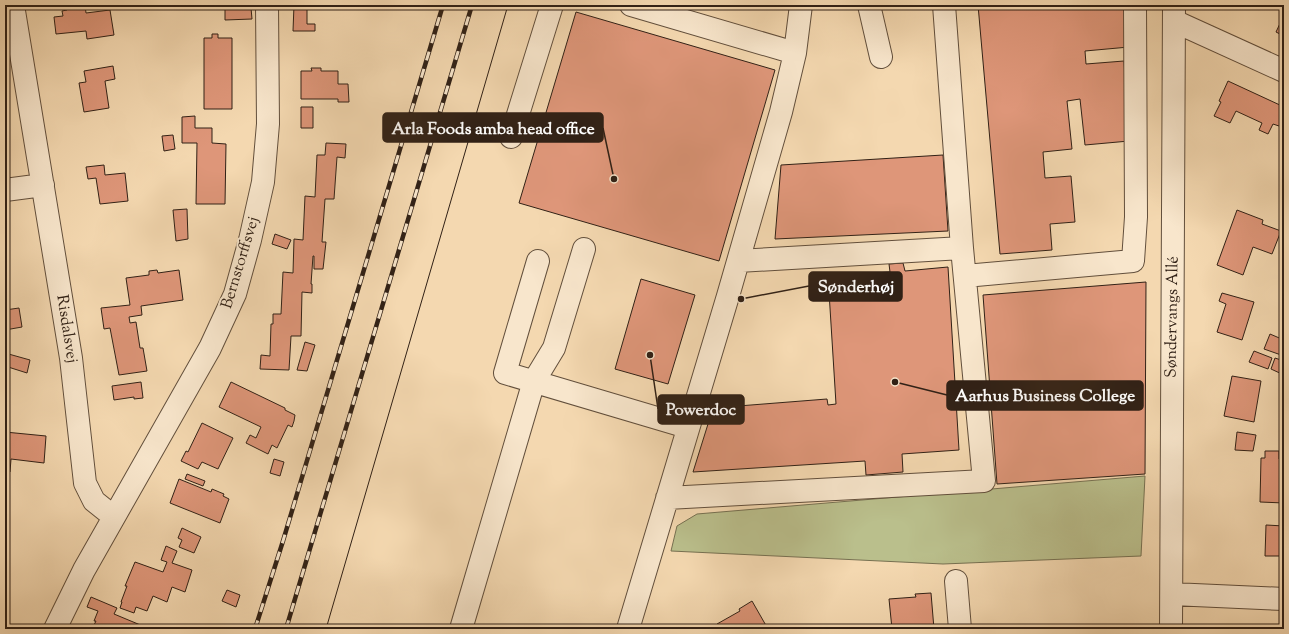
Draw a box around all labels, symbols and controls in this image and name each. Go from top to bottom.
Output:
callout: Arla Foods amba head office [383,113,603,142]
text: Arla Foods amba head office [391,118,595,142]
street label: Bernstorffsvej [216,214,266,312]
street label: Søndervangs Allé [1160,256,1186,378]
callout: Sønderhøj [809,272,902,301]
text: Sønderhøj [818,276,894,300]
street label: Risdalsvej [49,293,83,365]
callout: Aarhus Business College [947,381,1143,410]
text: Aarhus Business College [955,385,1135,409]
callout: Powerdoc [658,395,744,424]
text: Powerdoc [666,399,737,423]

